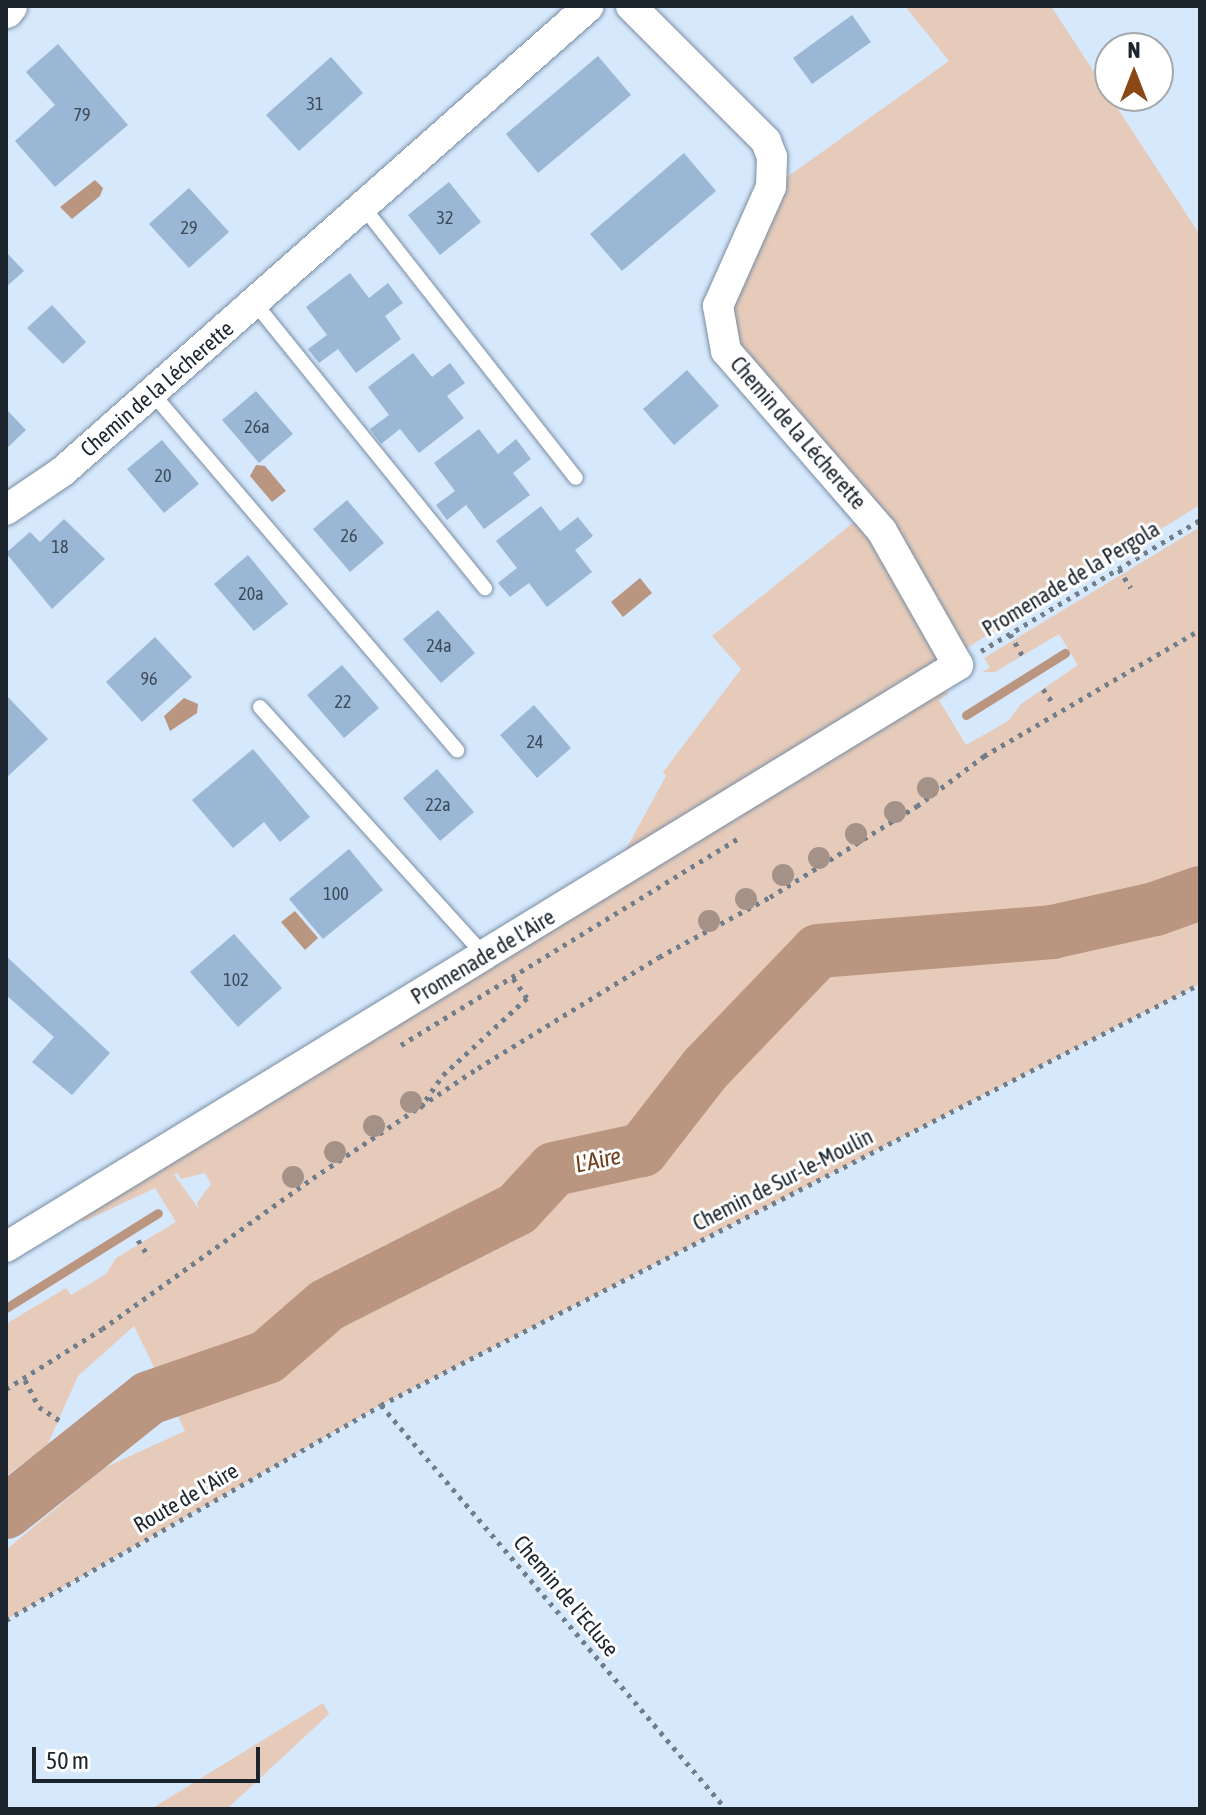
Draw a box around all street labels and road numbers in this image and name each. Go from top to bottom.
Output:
street label: Chemin de la Lécherette [75,315,239,463]
street label: Chemin de la Lécherette [724,351,872,515]
street label: Promenade de la Pergola [978,516,1164,642]
street label: Promenade de l'Aire [406,904,560,1010]
street label: Chemin de Sur-le-Moulin [688,1123,878,1237]
street label: Route de l'Aire [129,1458,243,1538]
street label: Chemin de l'Ecluse [508,1530,624,1662]

